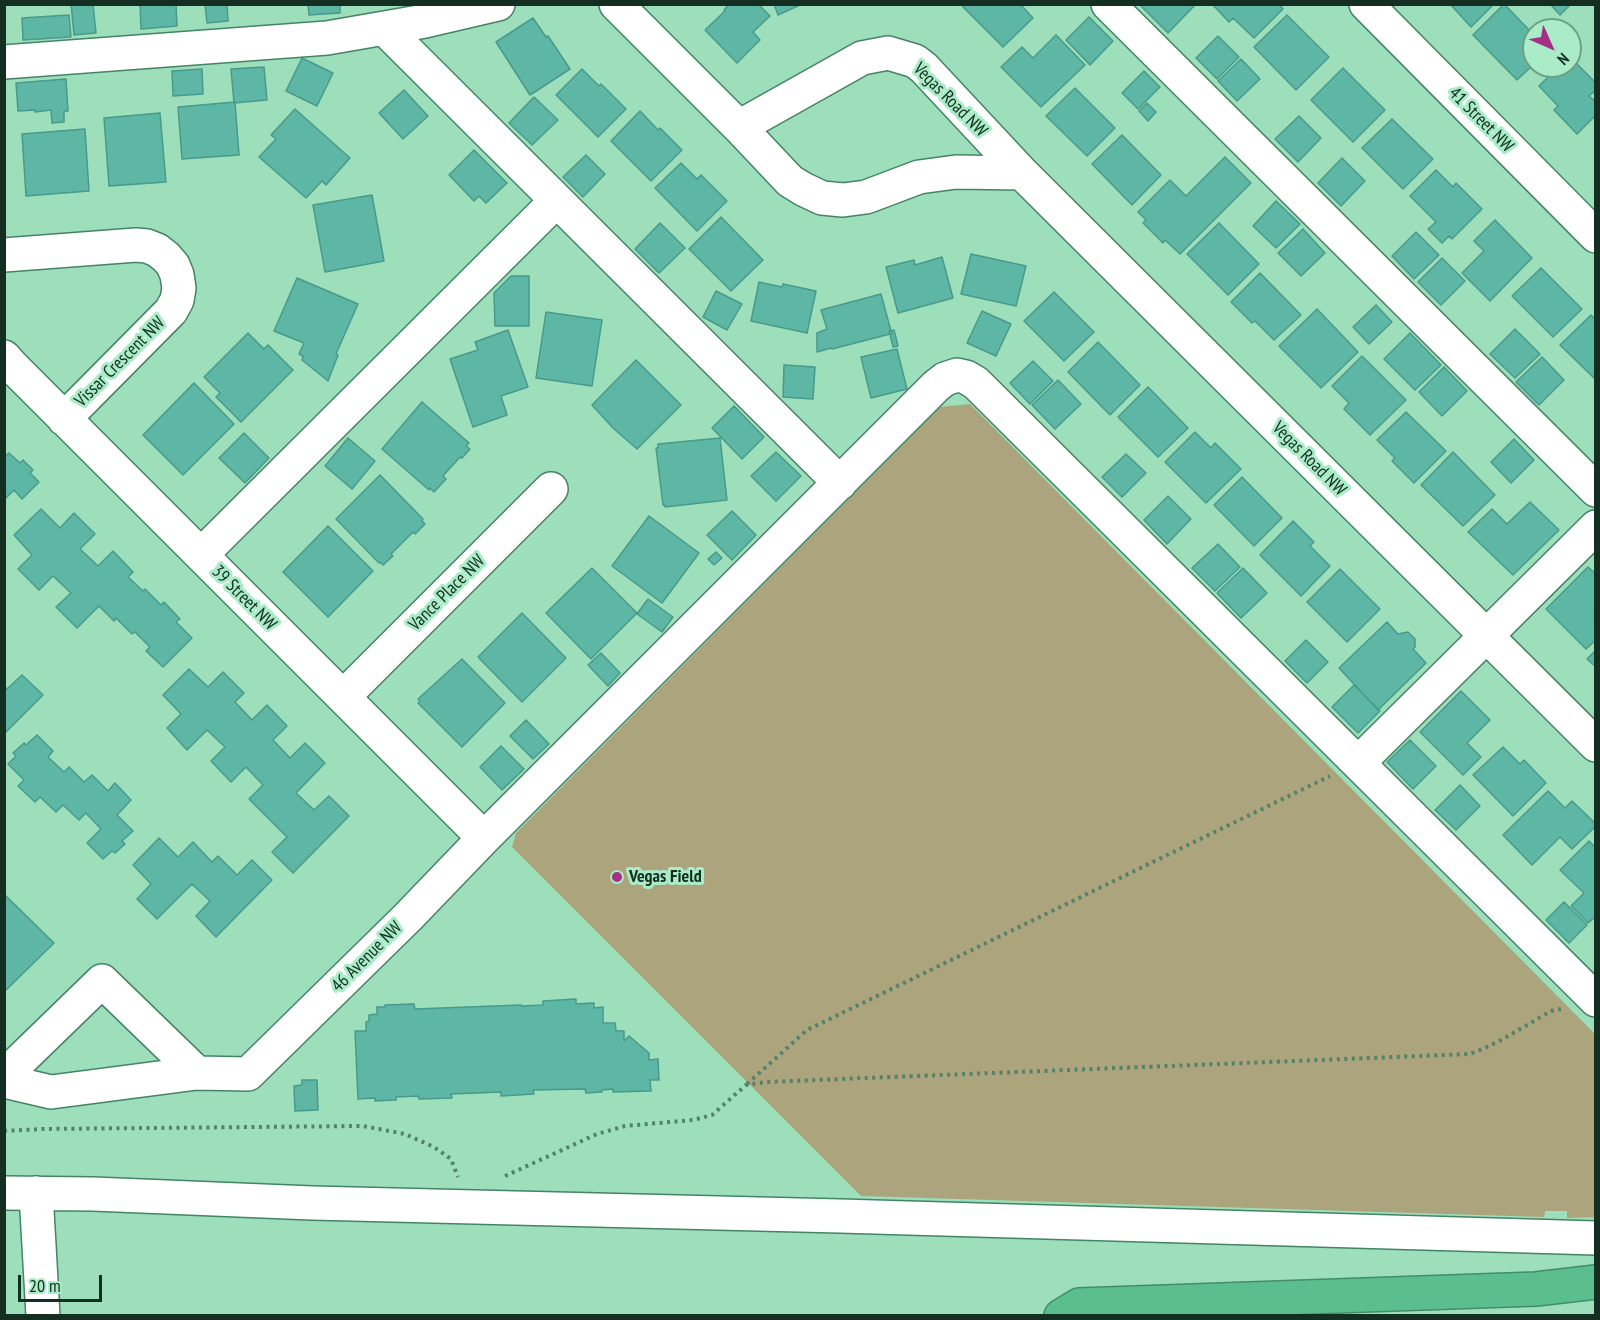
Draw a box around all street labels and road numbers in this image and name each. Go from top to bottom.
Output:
street label: Vegas Road NW [908,58,992,142]
street label: 41 Street NW [1444,83,1518,157]
street label: Vissar Crescent NW [70,312,170,412]
street label: Vegas Road NW [1267,417,1351,501]
street label: Vance Place NW [404,550,490,636]
street label: 39 Street NW [207,561,281,635]
street label: 46 Avenue NW [327,917,407,997]

